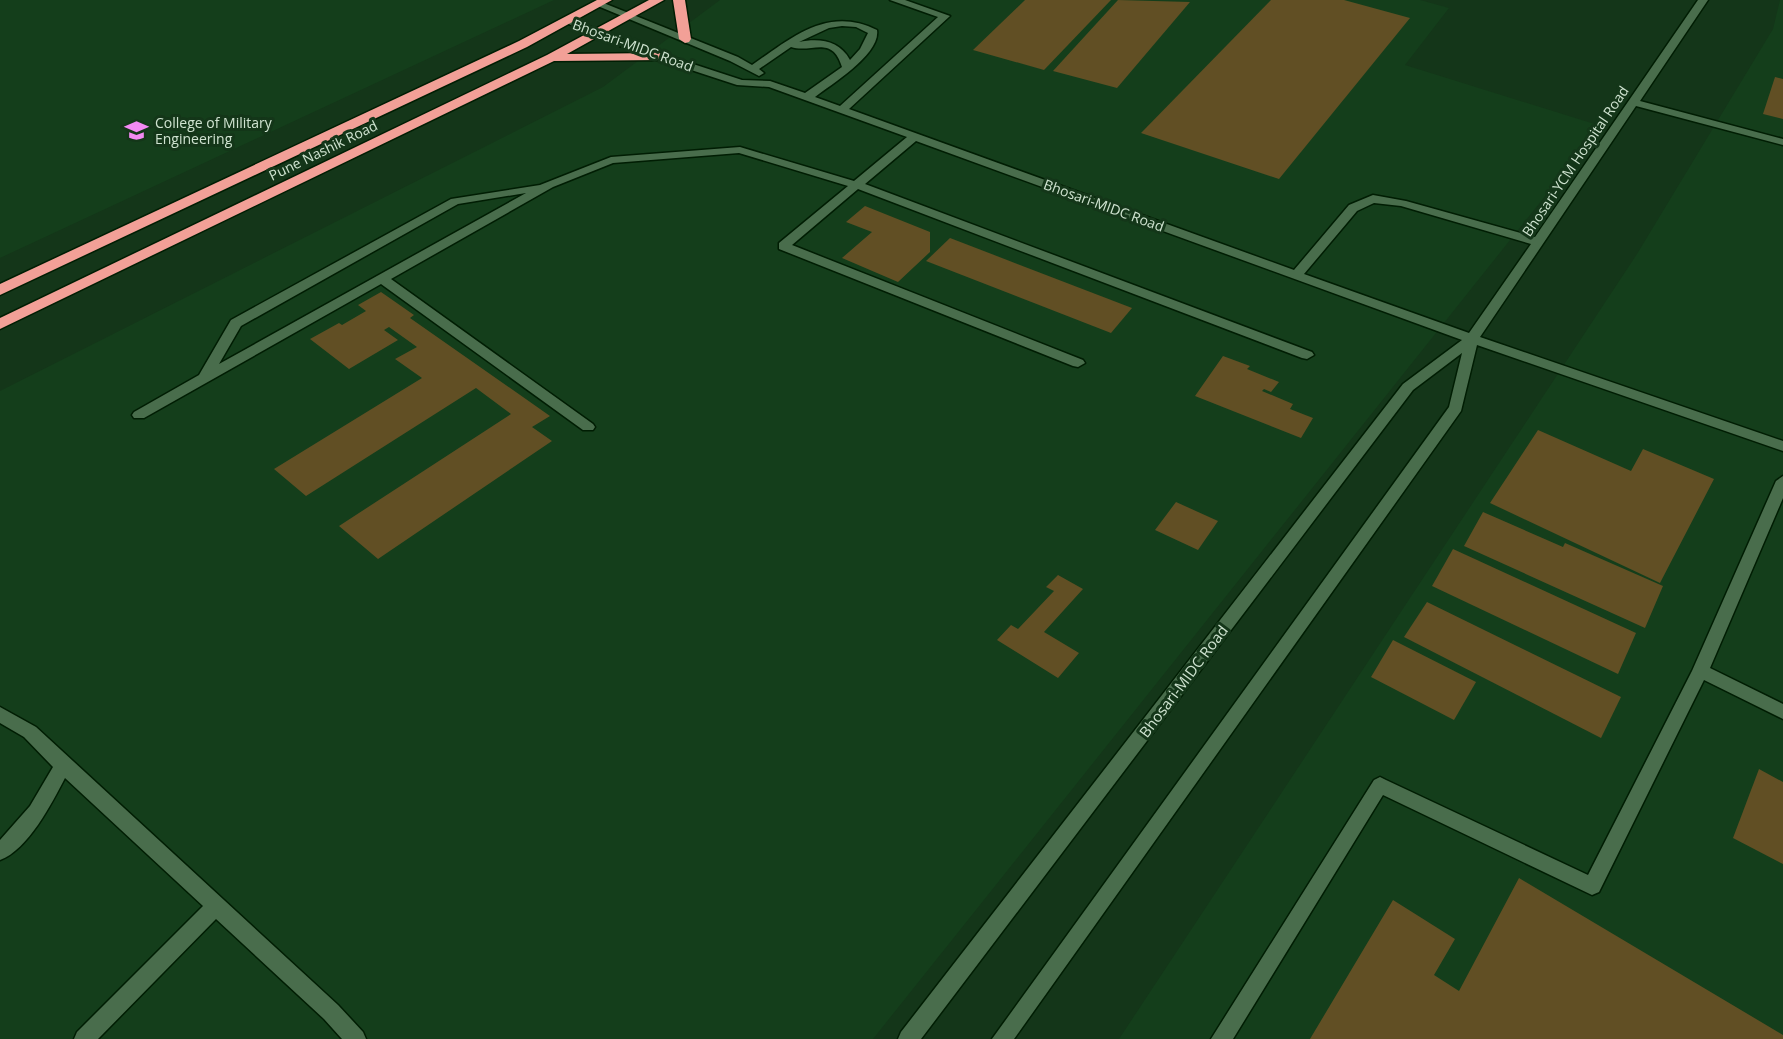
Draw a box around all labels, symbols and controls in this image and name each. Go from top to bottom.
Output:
street label: Bhosari-MIDC Road [570,14,696,76]
street label: Bhosari-YCM Hospital Road [1517,82,1633,240]
place label: College of Military Engineering [155,113,273,148]
street label: Pune Nashik Road [266,115,380,185]
school or university icon: College of Military Engineering [124,117,150,143]
street label: Bhosari-MIDC Road [1041,174,1167,236]
street label: Bhosari-MIDC Road [1134,621,1232,741]

